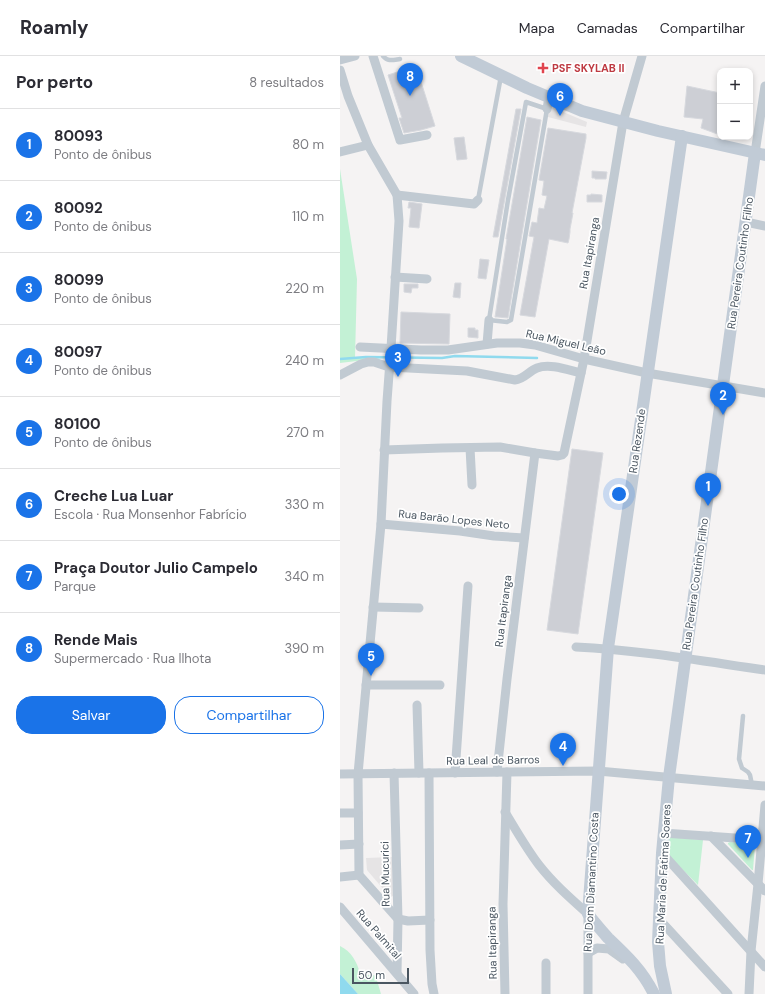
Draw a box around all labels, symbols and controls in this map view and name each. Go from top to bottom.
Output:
text: Roamly [20,15,89,40]
text: Mapa [519,19,555,37]
text: Camadas [577,19,638,37]
text: Compartilhar [660,19,745,37]
place label: PSF SKYLAB II [552,61,624,75]
marker: PSF SKYLAB II [537,62,549,74]
pin: 8 [397,63,423,96]
map controls [717,68,753,140]
button: + [717,68,753,104]
text: Por perto [16,71,93,93]
text: 8 resultados [249,74,324,91]
pin: 6 [547,83,573,116]
button: − [717,104,753,140]
text: 80093 [54,126,103,146]
text: 1 [27,136,31,153]
text: 80 m [292,136,324,153]
text: Ponto de ônibus [54,146,152,163]
street label: Rua Pereira Coutinho Filho [724,196,756,330]
text: 80092 [54,198,103,218]
text: 2 [25,208,33,225]
text: 110 m [292,208,324,225]
street label: Rua Itapiranga [576,216,602,290]
text: Ponto de ônibus [54,218,152,235]
text: 80099 [54,270,104,290]
text: 3 [25,280,33,297]
text: 220 m [285,280,324,297]
text: Ponto de ônibus [54,290,152,307]
street label: Rua Miguel Leão [524,326,608,358]
text: 80097 [54,342,102,362]
pin: 3 [385,344,411,377]
text: 4 [25,352,33,369]
text: 240 m [285,352,324,369]
text: Ponto de ônibus [54,362,152,379]
pin: 2 [710,382,736,415]
street label: Rua Rezende [626,408,648,474]
text: 80100 [54,414,101,434]
text: 5 [25,424,33,441]
text: 270 m [286,424,324,441]
text: Ponto de ônibus [54,434,152,451]
pin: 1 [695,473,721,506]
your location [609,484,629,504]
text: Creche Lua Luar [54,486,174,506]
text: 6 [25,496,33,513]
text: 330 m [285,496,324,513]
text: Escola · Rua Monsenhor Fabrício [54,506,247,523]
street label: Rua Barão Lopes Neto [398,506,510,532]
street label: Rua Pereira Coutinho Filho [679,517,711,651]
text: Praça Doutor Julio Campelo [54,558,258,578]
text: 7 [26,568,32,585]
text: 340 m [284,568,324,585]
street label: Rua Itapiranga [492,574,514,648]
text: Parque [54,578,96,595]
text: Rende Mais [54,630,138,650]
text: 8 [25,640,33,657]
text: 390 m [285,640,324,657]
pin: 5 [358,643,384,676]
text: Supermercado · Rua Ilhota [54,650,211,667]
button: Salvar [16,696,166,734]
button: Compartilhar [174,696,324,734]
pin: 4 [550,733,576,766]
street label: Rua Leal de Barros [446,752,540,768]
street label: Rua Maria de Fátima Soares [652,804,674,944]
street label: Rua Dom Diamantino Costa [580,812,602,952]
pin: 7 [735,825,761,858]
street label: Rua Mucurici [377,841,393,907]
street label: Rua Palmital [354,906,404,962]
street label: Rua Itapiranga [484,907,500,979]
scale bar [352,966,409,985]
text: 50 m [358,968,385,982]

